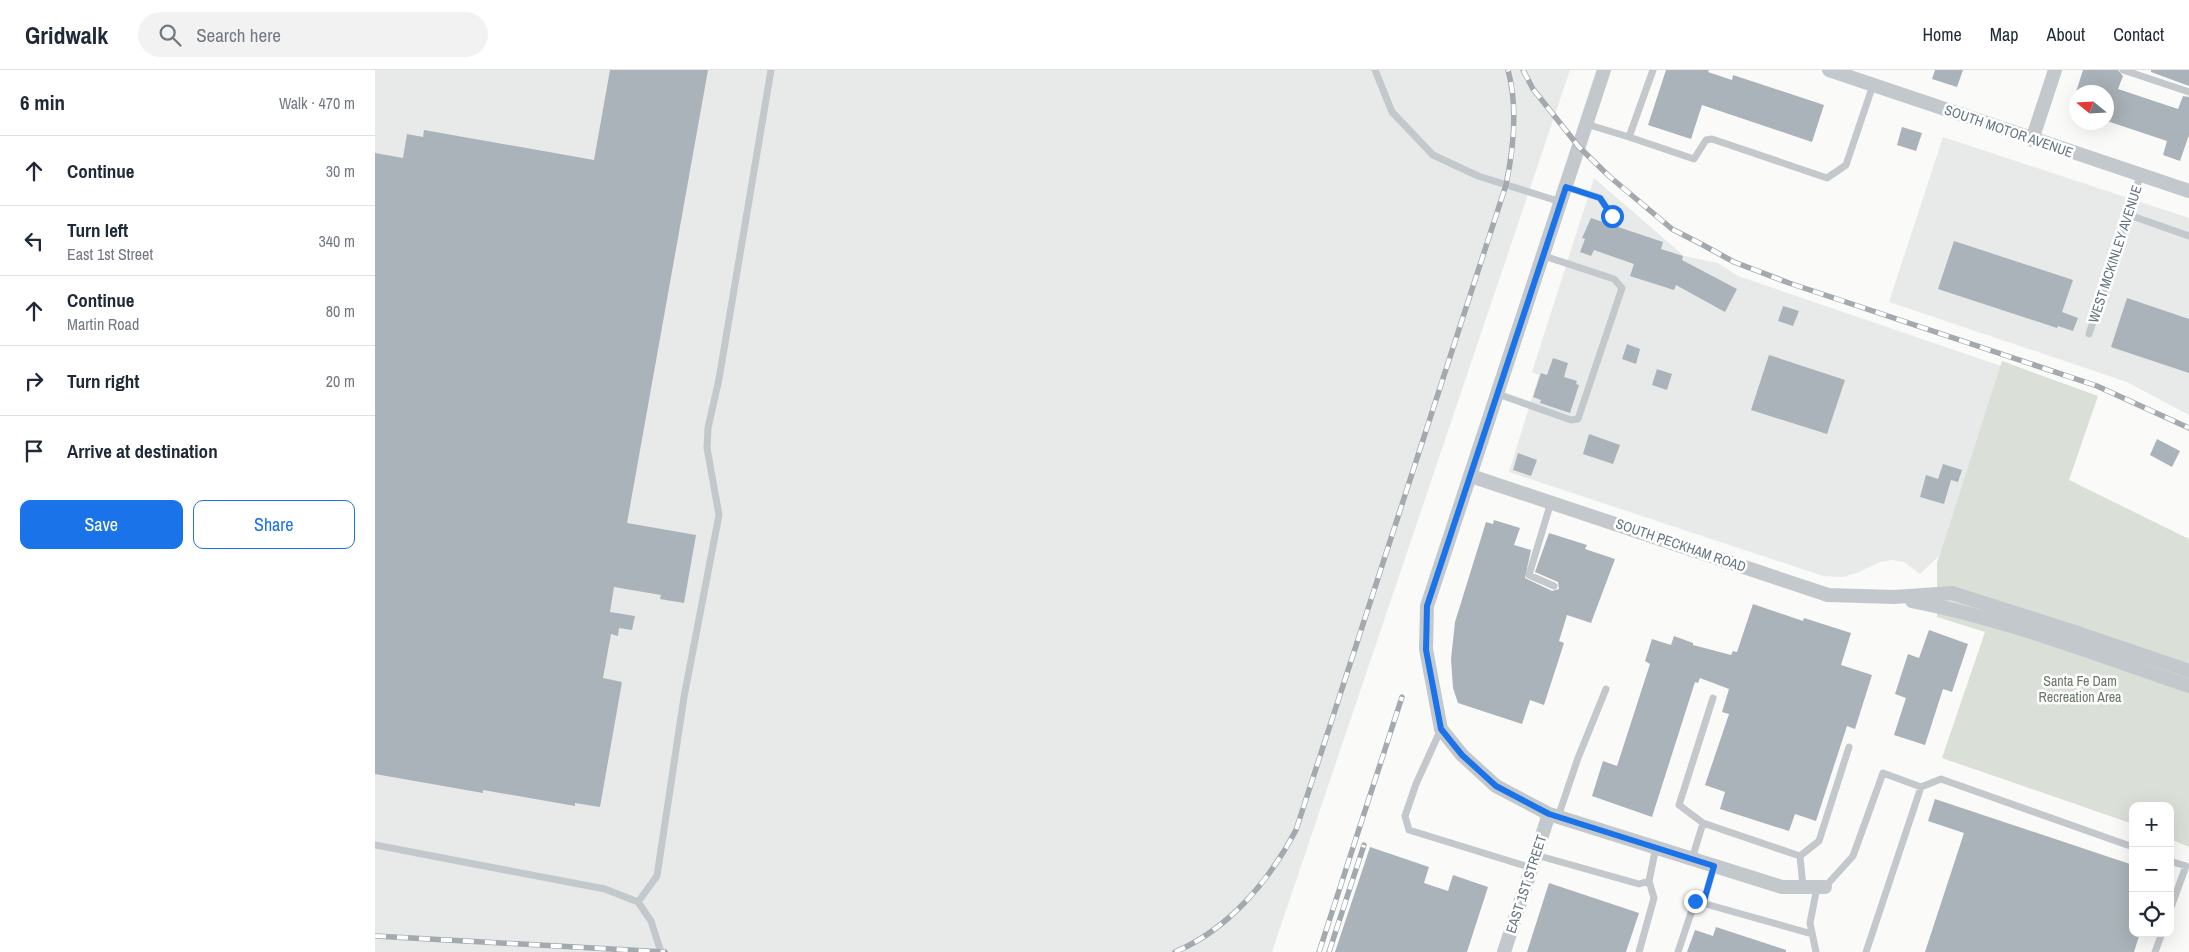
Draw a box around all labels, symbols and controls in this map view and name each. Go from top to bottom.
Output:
search box [138,12,488,57]
text: Gridwalk [25,19,108,51]
icon: search [156,21,184,49]
text: Search here [196,22,281,48]
text: Home [1922,22,1962,47]
text: Map [1990,22,2019,47]
text: About [2047,22,2085,47]
text: Contact [2113,22,2164,47]
north arrow [2069,85,2114,130]
text: 6 min [20,88,65,117]
text: Walk · 470 m [279,92,355,114]
street label: SOUTH MOTOR AVENUE [1942,101,2076,161]
icon: ahead [20,157,48,185]
text: Continue [67,158,135,184]
text: 30 m [326,160,355,182]
street label: WEST MCKINLEY AVENUE [2084,183,2146,325]
route start [1601,205,1624,228]
text: Turn left [67,217,128,243]
icon: left [20,227,48,255]
text: 340 m [319,230,355,252]
text: East 1st Street [67,243,153,265]
text: Continue [67,287,135,313]
icon: ahead [20,297,48,325]
text: 80 m [326,300,355,322]
text: Martin Road [67,313,139,335]
icon: right [20,367,48,395]
text: Turn right [67,368,139,394]
text: 20 m [326,370,355,392]
icon: arrive [20,437,48,465]
text: Arrive at destination [67,438,218,464]
button: Save [20,500,183,549]
button: Share [193,500,355,549]
street label: SOUTH PECKHAM ROAD [1614,514,1748,576]
park label: Santa Fe Dam Recreation Area [2039,672,2122,706]
map controls [2129,802,2174,937]
button: + [2129,802,2174,847]
street label: EAST 1ST STREET [1502,833,1550,935]
button: − [2129,847,2174,892]
route end [1684,890,1707,913]
button: locate [2129,892,2174,937]

